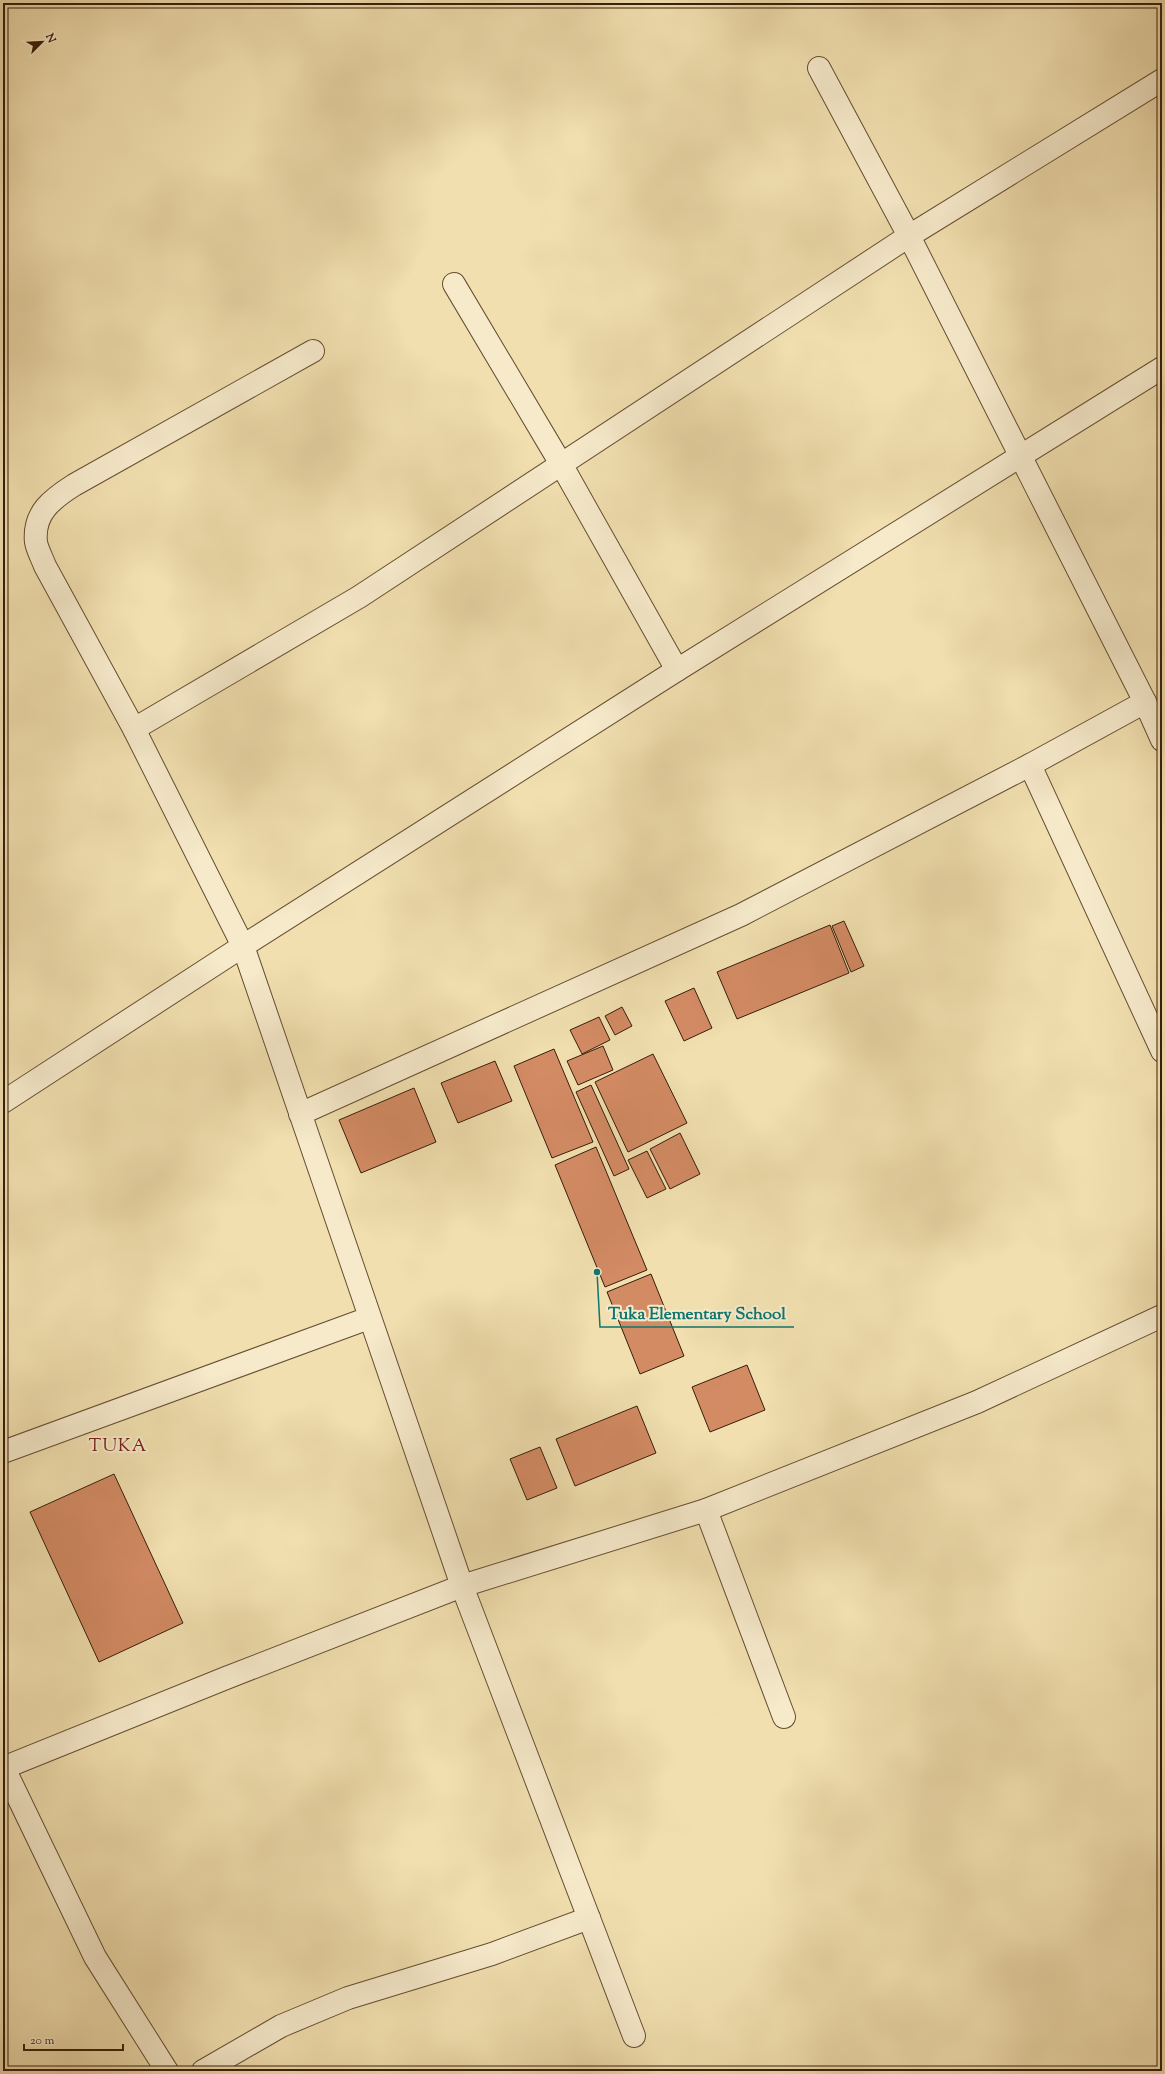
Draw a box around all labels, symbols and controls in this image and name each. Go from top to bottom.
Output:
north arrow [22,22,62,62]
text: N [41,30,59,46]
callout: Tuka Elementary School [600,1298,794,1327]
text: Tuka Elementary School [608,1303,786,1327]
district label: TUKA [89,1434,147,1460]
scale bar [24,2026,123,2052]
text: 20 m [30,2032,55,2050]

